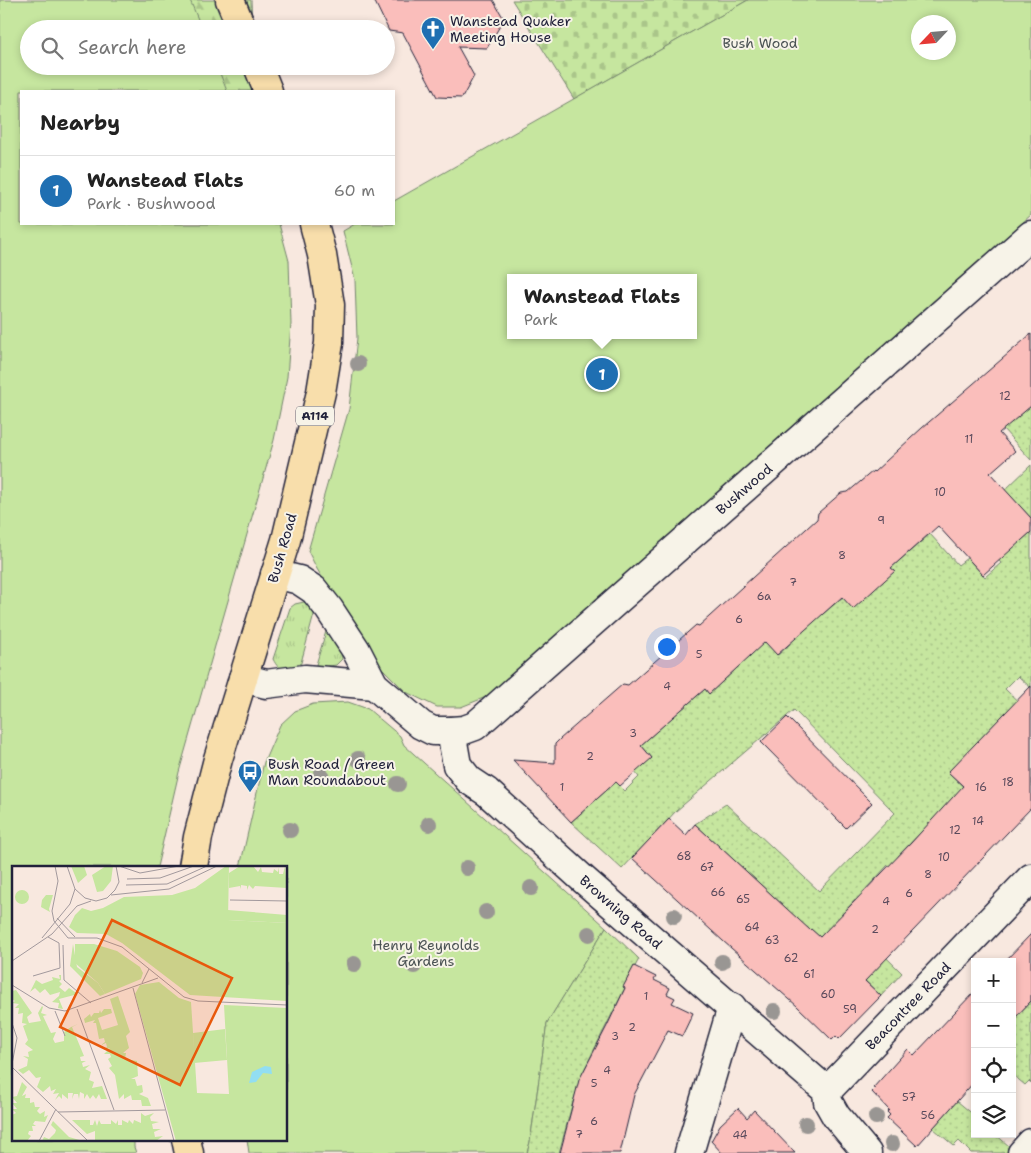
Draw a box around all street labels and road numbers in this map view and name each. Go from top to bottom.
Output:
road number: A114 [296,406,334,426]
street label: Bushwood [712,459,776,518]
street label: Bush Road [263,511,301,585]
street label: Browning Road [576,871,666,953]
street label: Beacontree Road [861,958,955,1054]

